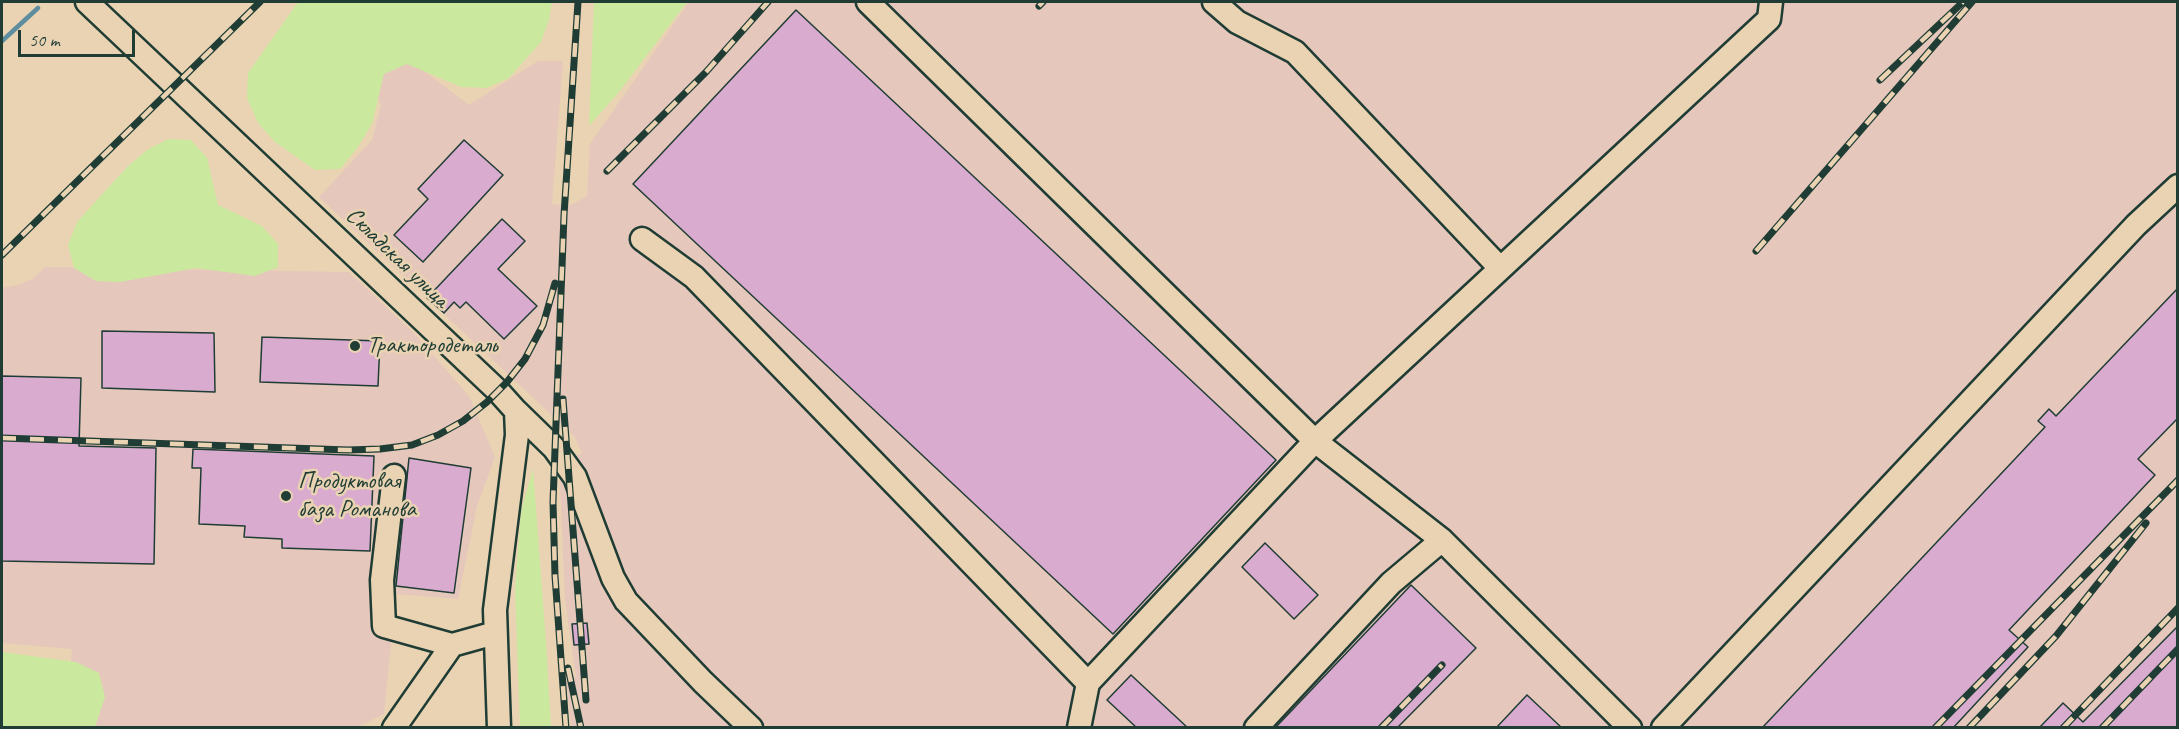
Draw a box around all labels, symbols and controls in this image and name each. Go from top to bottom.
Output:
scale bar [21,18,138,56]
text: 50 m [29,29,60,51]
street label: Складская улица [339,201,455,315]
place label: Трактородеталь [367,332,497,360]
marker: Трактородеталь [348,339,362,353]
place label: Продуктовая база Романова [298,468,416,524]
marker: Продуктовая база Романова [279,489,293,503]

